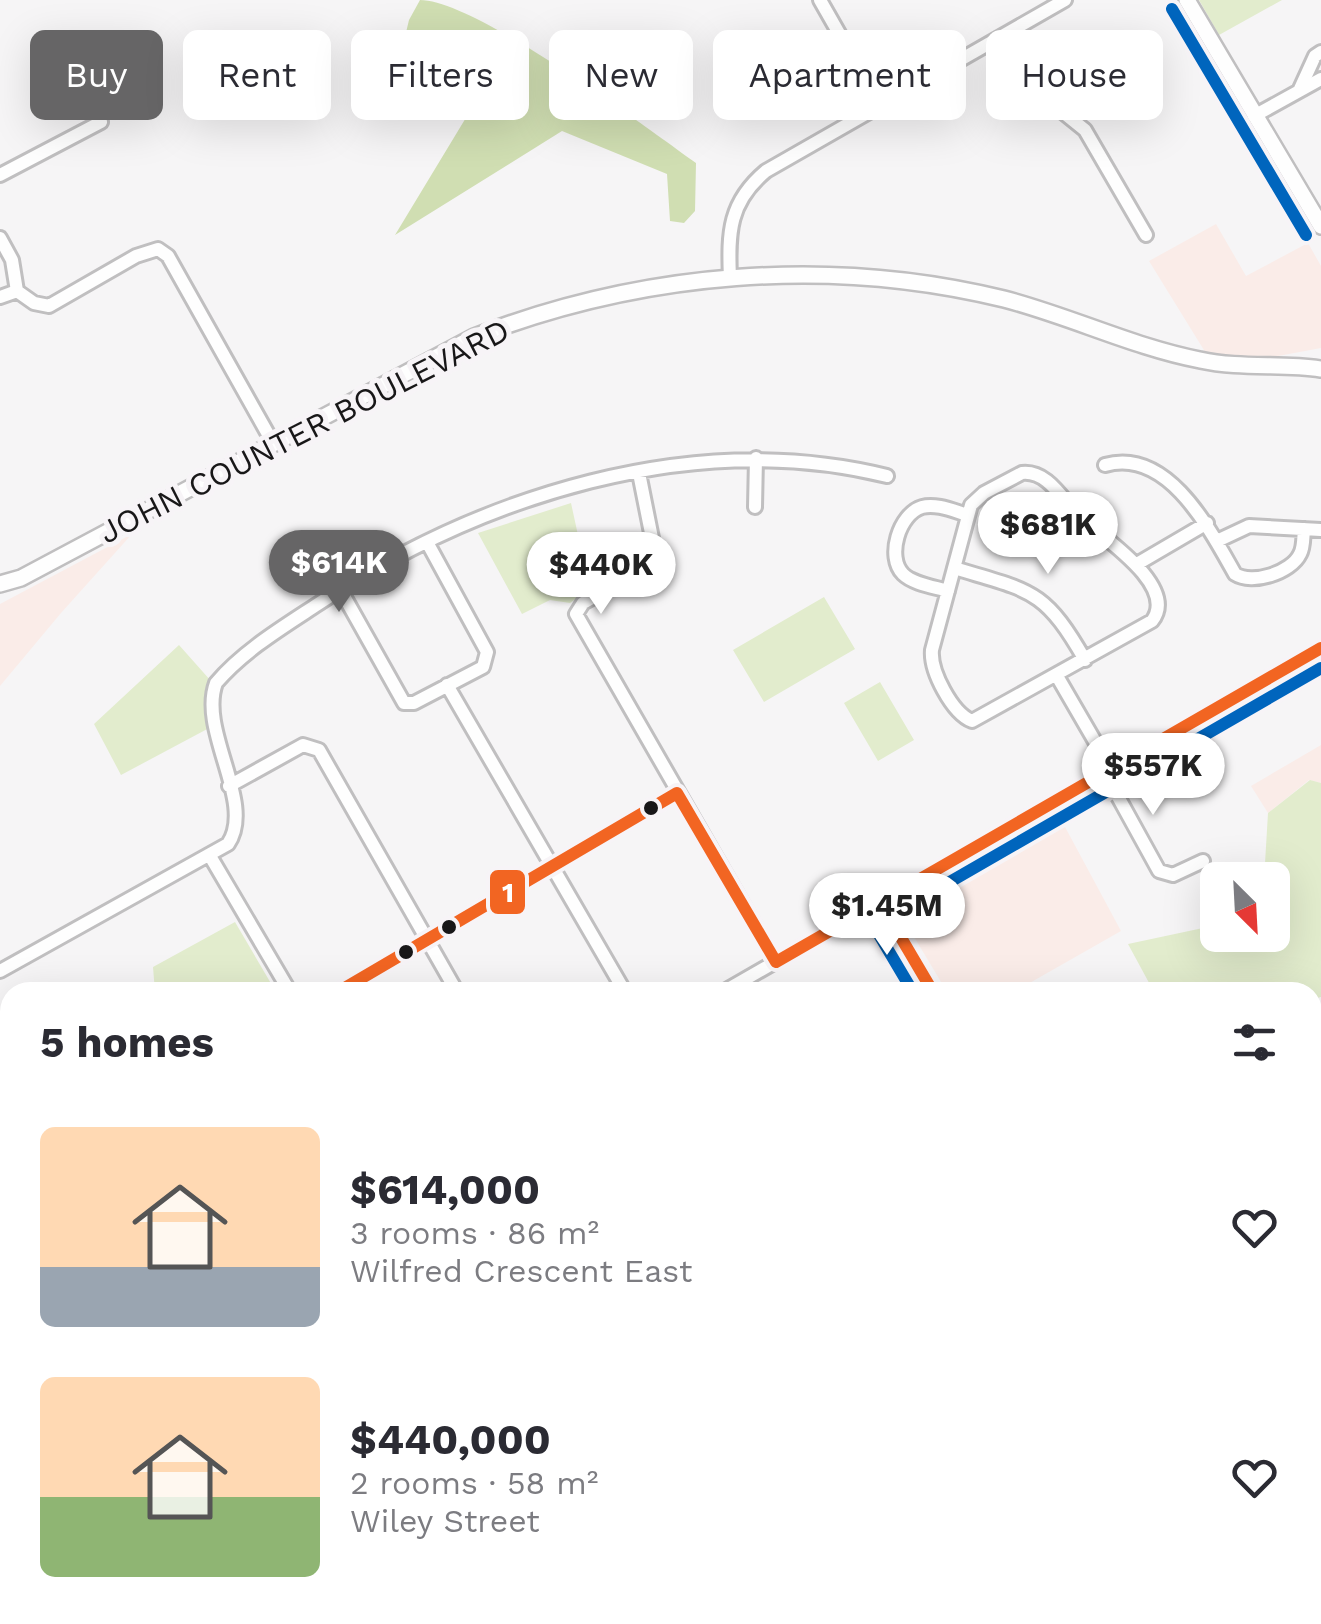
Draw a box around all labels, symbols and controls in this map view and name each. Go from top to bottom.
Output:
chip: Buy [30,30,163,120]
chip: Rent [183,30,331,120]
chip: Filters [351,30,529,120]
chip: New [549,30,693,120]
chip: Apartment [713,30,966,120]
chip: House [986,30,1163,120]
street label: JOHN COUNTER BOULEVARD [93,311,515,551]
pin: $681K [978,492,1118,577]
text: $681K [1000,505,1096,543]
pin: $614K [269,530,409,615]
pin: $440K [531,532,671,617]
text: $614K [291,543,387,581]
text: $440K [549,545,653,583]
pin: $557K [1083,733,1223,818]
text: $557K [1104,746,1202,784]
unlabelled marker [641,798,661,818]
north arrow [1200,862,1290,952]
map controls [1200,862,1290,952]
line badge: 1 [488,868,527,916]
pin: $1.45M [806,873,968,958]
text: 1 [502,876,514,909]
text: $1.45M [831,886,943,924]
unlabelled marker [439,917,459,937]
unlabelled marker [396,942,416,962]
icon: filters [1227,1015,1282,1070]
text: 5 homes [40,1018,214,1067]
text: $614,000 [350,1165,540,1214]
icon: home [120,1167,240,1287]
icon: heart [1227,1200,1282,1255]
text: 3 rooms · 86 m² [350,1214,599,1252]
text: Wilfred Crescent East [350,1252,693,1290]
text: $440,000 [350,1415,551,1464]
icon: home [120,1417,240,1537]
icon: heart [1227,1450,1282,1505]
text: 2 rooms · 58 m² [350,1464,598,1502]
text: Wiley Street [350,1502,540,1540]

